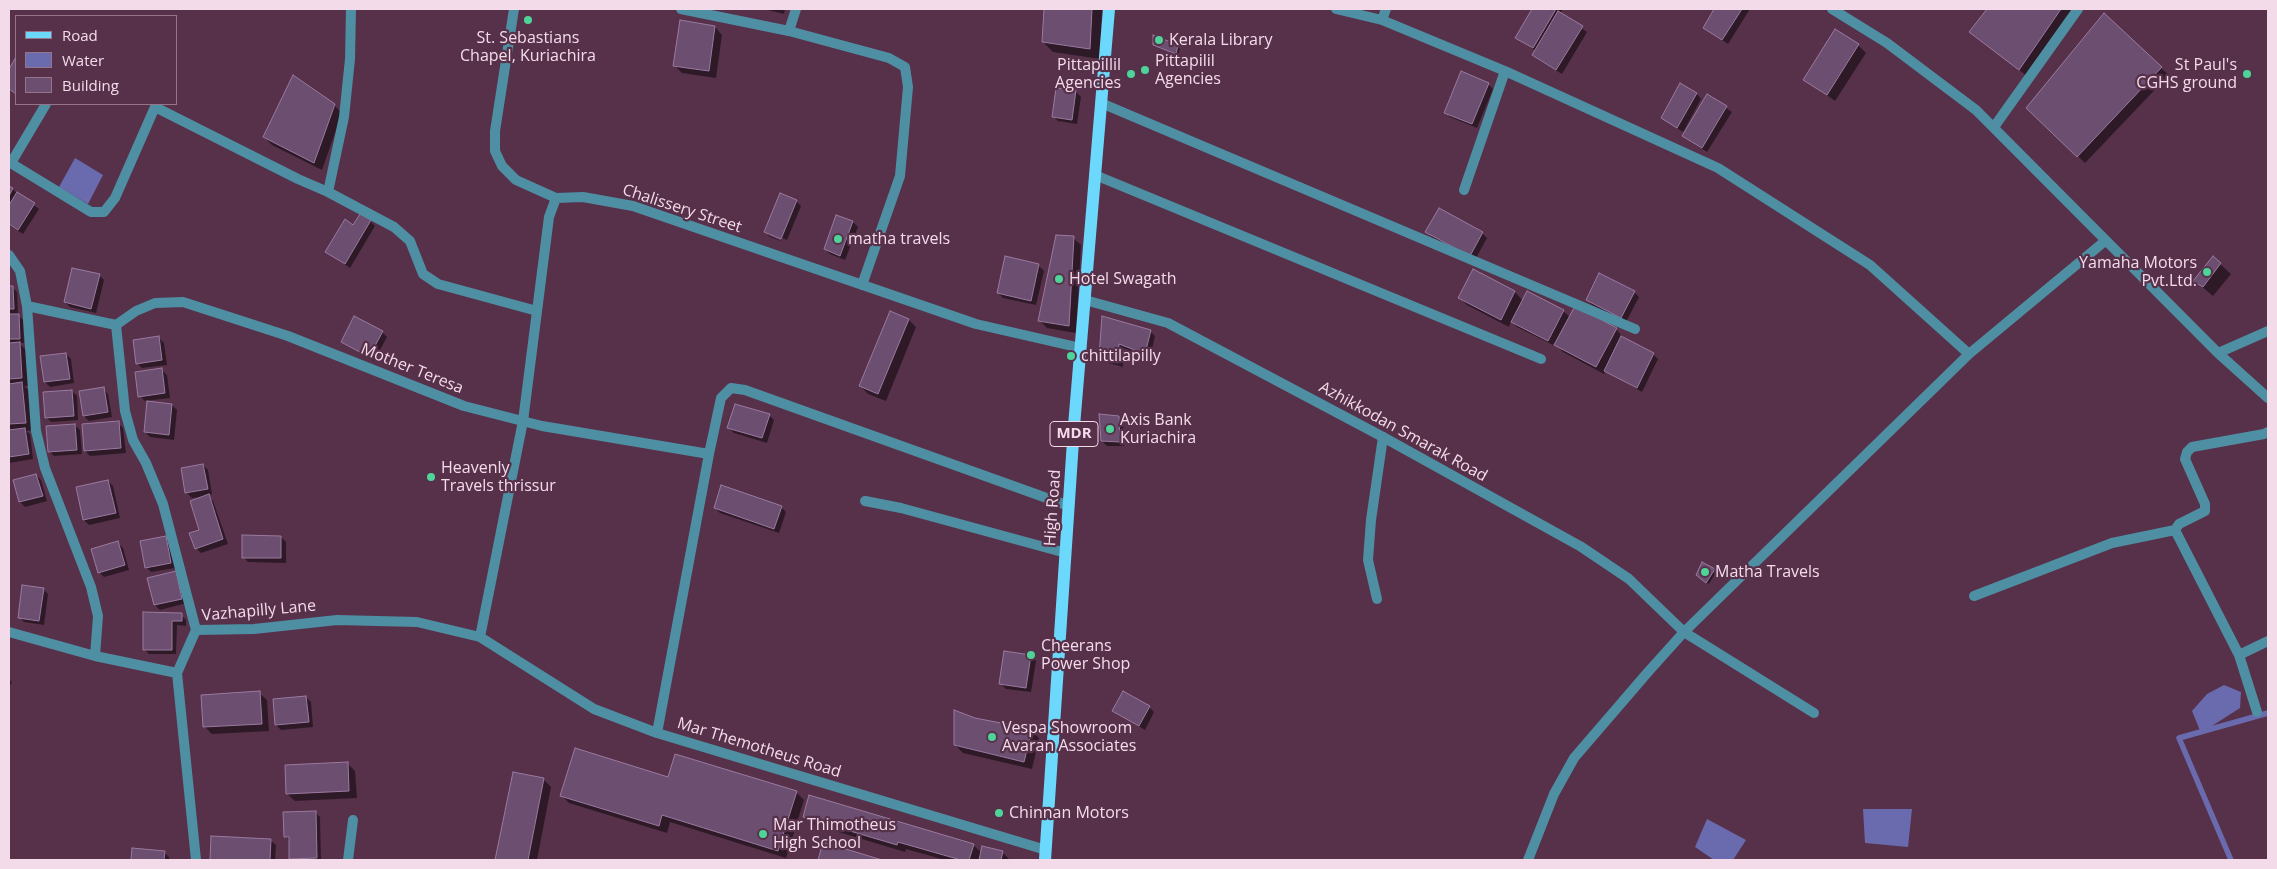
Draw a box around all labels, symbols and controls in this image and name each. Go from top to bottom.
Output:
marker: St. Sebastians Chapel, Kuriachira [522,14,534,26]
legend [15,15,178,105]
text: Road [62,25,98,45]
place label: St. Sebastians Chapel, Kuriachira [460,28,596,66]
place label: Kerala Library [1169,30,1272,50]
marker: Kerala Library [1153,34,1165,46]
text: Water [62,50,104,70]
place label: Pittapilil Agencies [1155,51,1221,89]
place label: Pittapillil Agencies [1055,55,1121,93]
place label: St Paul's CGHS ground [2136,55,2237,93]
marker: Pittapilil Agencies [1139,64,1151,76]
marker: Pittapillil Agencies [1125,68,1137,80]
marker: St Paul's CGHS ground [2241,68,2253,80]
text: Building [62,75,119,95]
street label: Chalissery Street [620,181,744,237]
place label: matha travels [848,229,950,249]
marker: matha travels [832,233,844,245]
place label: Yamaha Motors Pvt.Ltd. [2079,253,2197,291]
marker: Yamaha Motors Pvt.Ltd. [2201,266,2213,278]
place label: Hotel Swagath [1069,269,1176,289]
marker: Hotel Swagath [1053,273,1065,285]
street label: Mother Teresa [358,340,466,398]
place label: chittilapilly [1081,346,1161,366]
marker: chittilapilly [1065,350,1077,362]
street label: Azhikkodan Smarak Road [1316,378,1490,486]
place label: Axis Bank Kuriachira [1120,410,1196,448]
road number: MDR [1050,422,1098,446]
marker: Axis Bank Kuriachira [1104,423,1116,435]
place label: Heavenly Travels thrissur [441,458,556,496]
street label: High Road [1041,469,1065,547]
marker: Heavenly Travels thrissur [425,471,437,483]
place label: Matha Travels [1715,562,1820,582]
marker: Matha Travels [1699,566,1711,578]
street label: Vazhapilly Lane [201,596,317,626]
place label: Cheerans Power Shop [1041,636,1130,674]
marker: Cheerans Power Shop [1025,649,1037,661]
street label: Mar Themotheus Road [675,714,843,782]
place label: Vespa Showroom Avaran Associates [1002,718,1136,756]
marker: Vespa Showroom Avaran Associates [986,731,998,743]
place label: Chinnan Motors [1009,803,1129,823]
marker: Chinnan Motors [993,807,1005,819]
place label: Mar Thimotheus High School [773,815,896,853]
marker: Mar Thimotheus High School [757,828,769,840]

